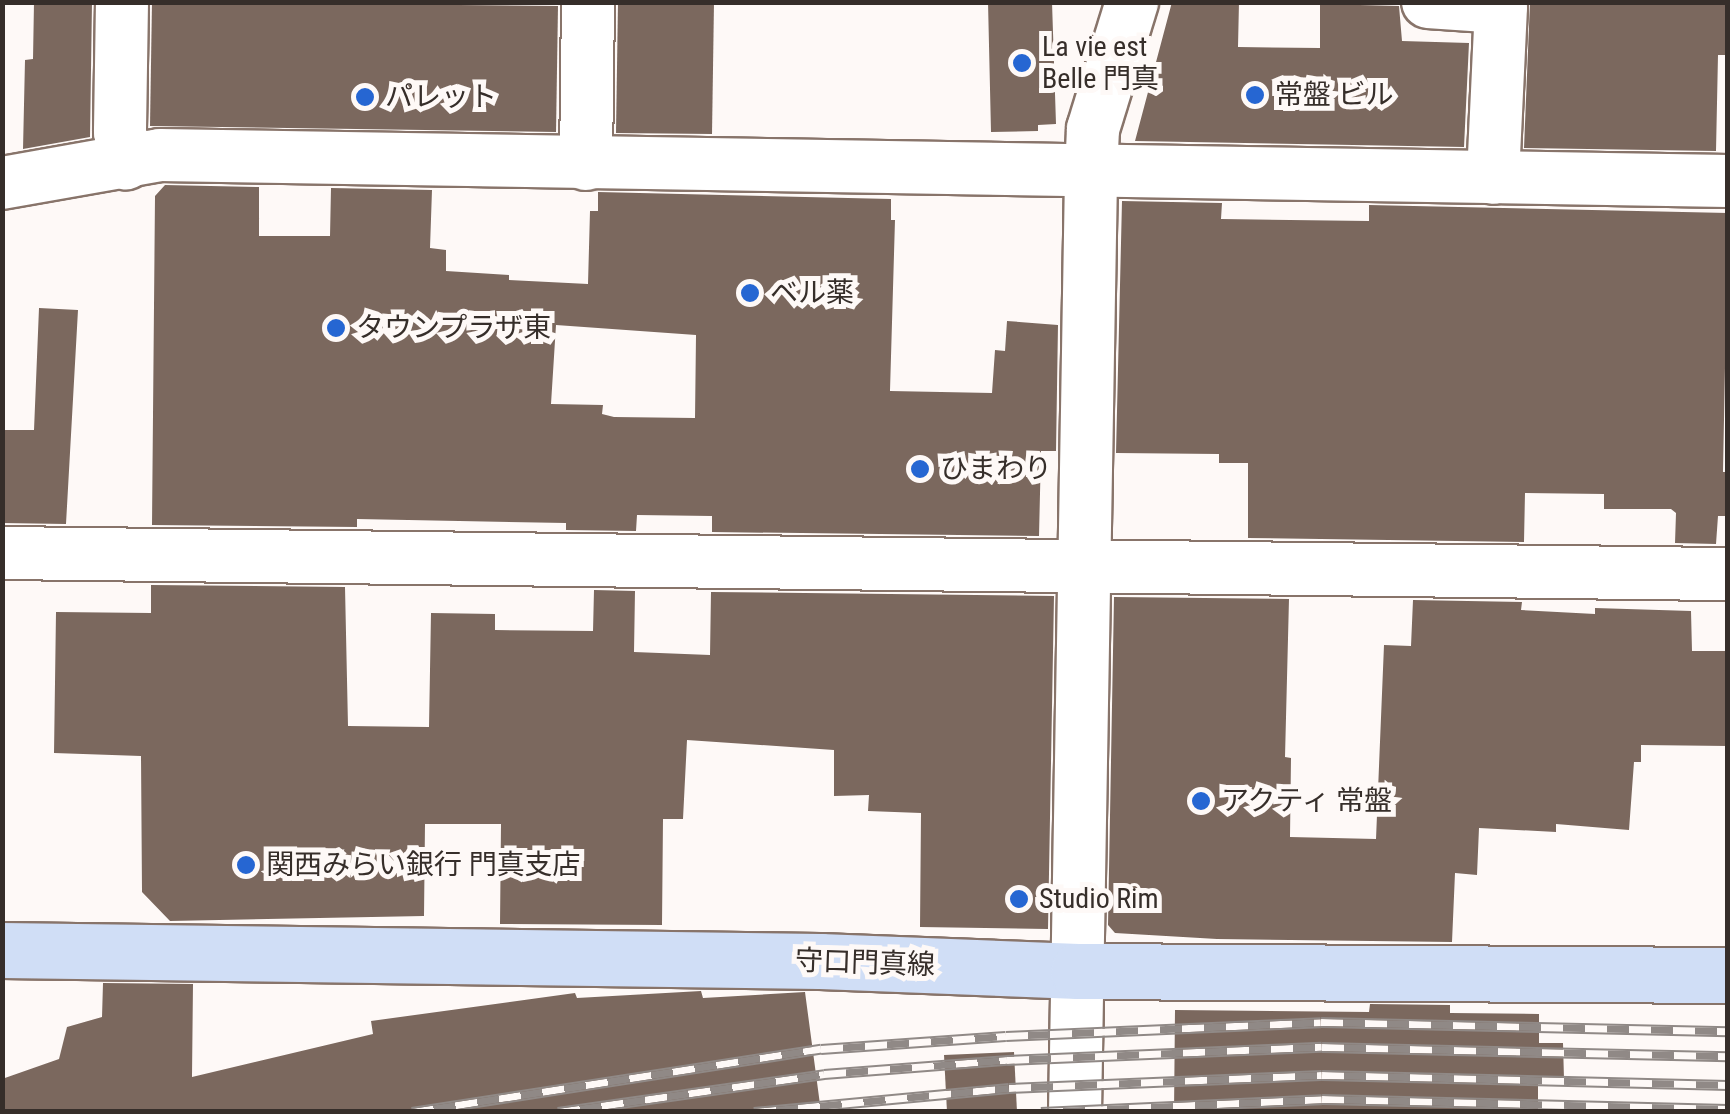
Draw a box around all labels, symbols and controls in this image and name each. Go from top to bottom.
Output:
place label: La vie est Belle 門真 [1042,30,1159,96]
marker: La vie est Belle 門真 [1011,52,1033,74]
place label: 常盤 ビル [1275,78,1393,112]
place label: パレット [385,80,497,114]
marker: 常盤 ビル [1244,84,1266,106]
marker: パレット [354,86,376,108]
place label: ベル薬 [770,276,854,310]
marker: ベル薬 [739,282,761,304]
place label: タウンプラザ東 [356,311,552,345]
marker: タウンプラザ東 [325,317,347,339]
place label: ひまわり [940,452,1052,486]
marker: ひまわり [909,458,931,480]
place label: アクティ 常盤 [1221,784,1395,818]
marker: アクティ 常盤 [1190,790,1212,812]
place label: 関西みらい銀行 門真支店 [266,848,580,882]
marker: 関西みらい銀行 門真支店 [235,854,257,876]
place label: Studio Rim [1039,882,1159,916]
marker: Studio Rim [1008,888,1030,910]
street label: 守口門真線 [794,944,936,982]

